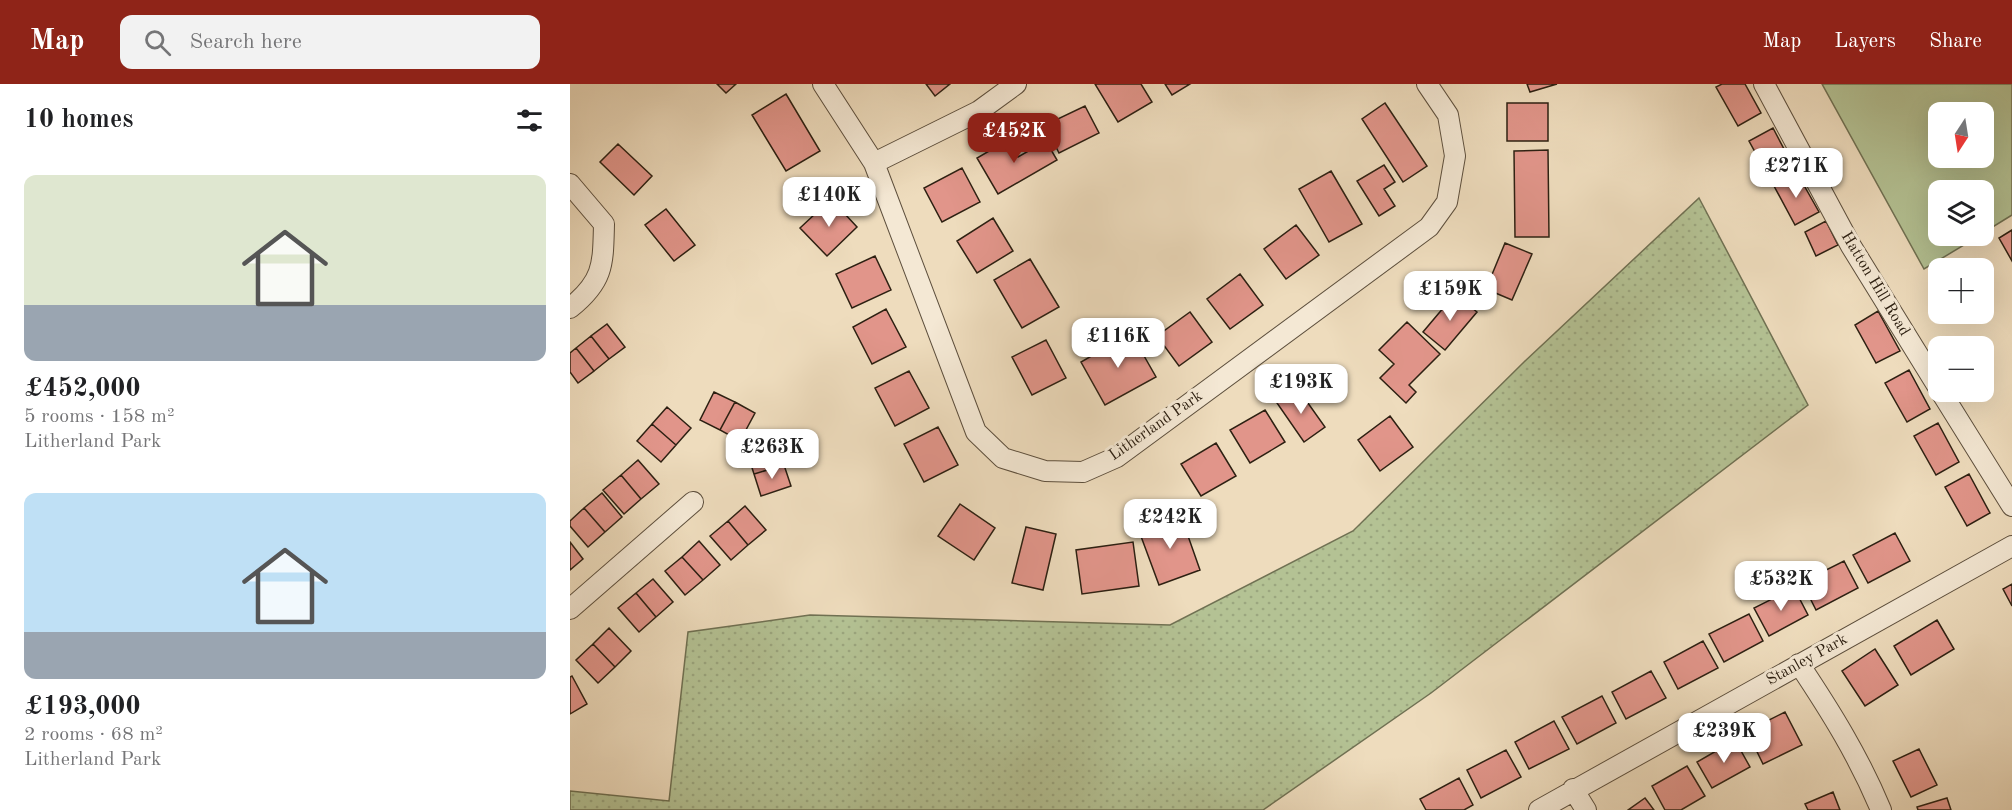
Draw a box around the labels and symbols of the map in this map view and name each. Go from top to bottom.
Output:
north arrow [1928,102,1994,168]
pin: £452K [972,113,1056,164]
pin: £271K [1754,148,1838,199]
pin: £140K [787,177,871,228]
street label: Hatton Hill Road [1838,229,1912,339]
pin: £159K [1408,271,1492,322]
pin: £116K [1076,318,1160,369]
pin: £193K [1259,364,1343,415]
street label: Litherland Park [1106,388,1206,464]
pin: £263K [730,429,814,480]
pin: £242K [1128,499,1212,550]
pin: £532K [1739,561,1823,612]
street label: Stanley Park [1764,631,1850,689]
pin: £239K [1682,713,1766,764]

